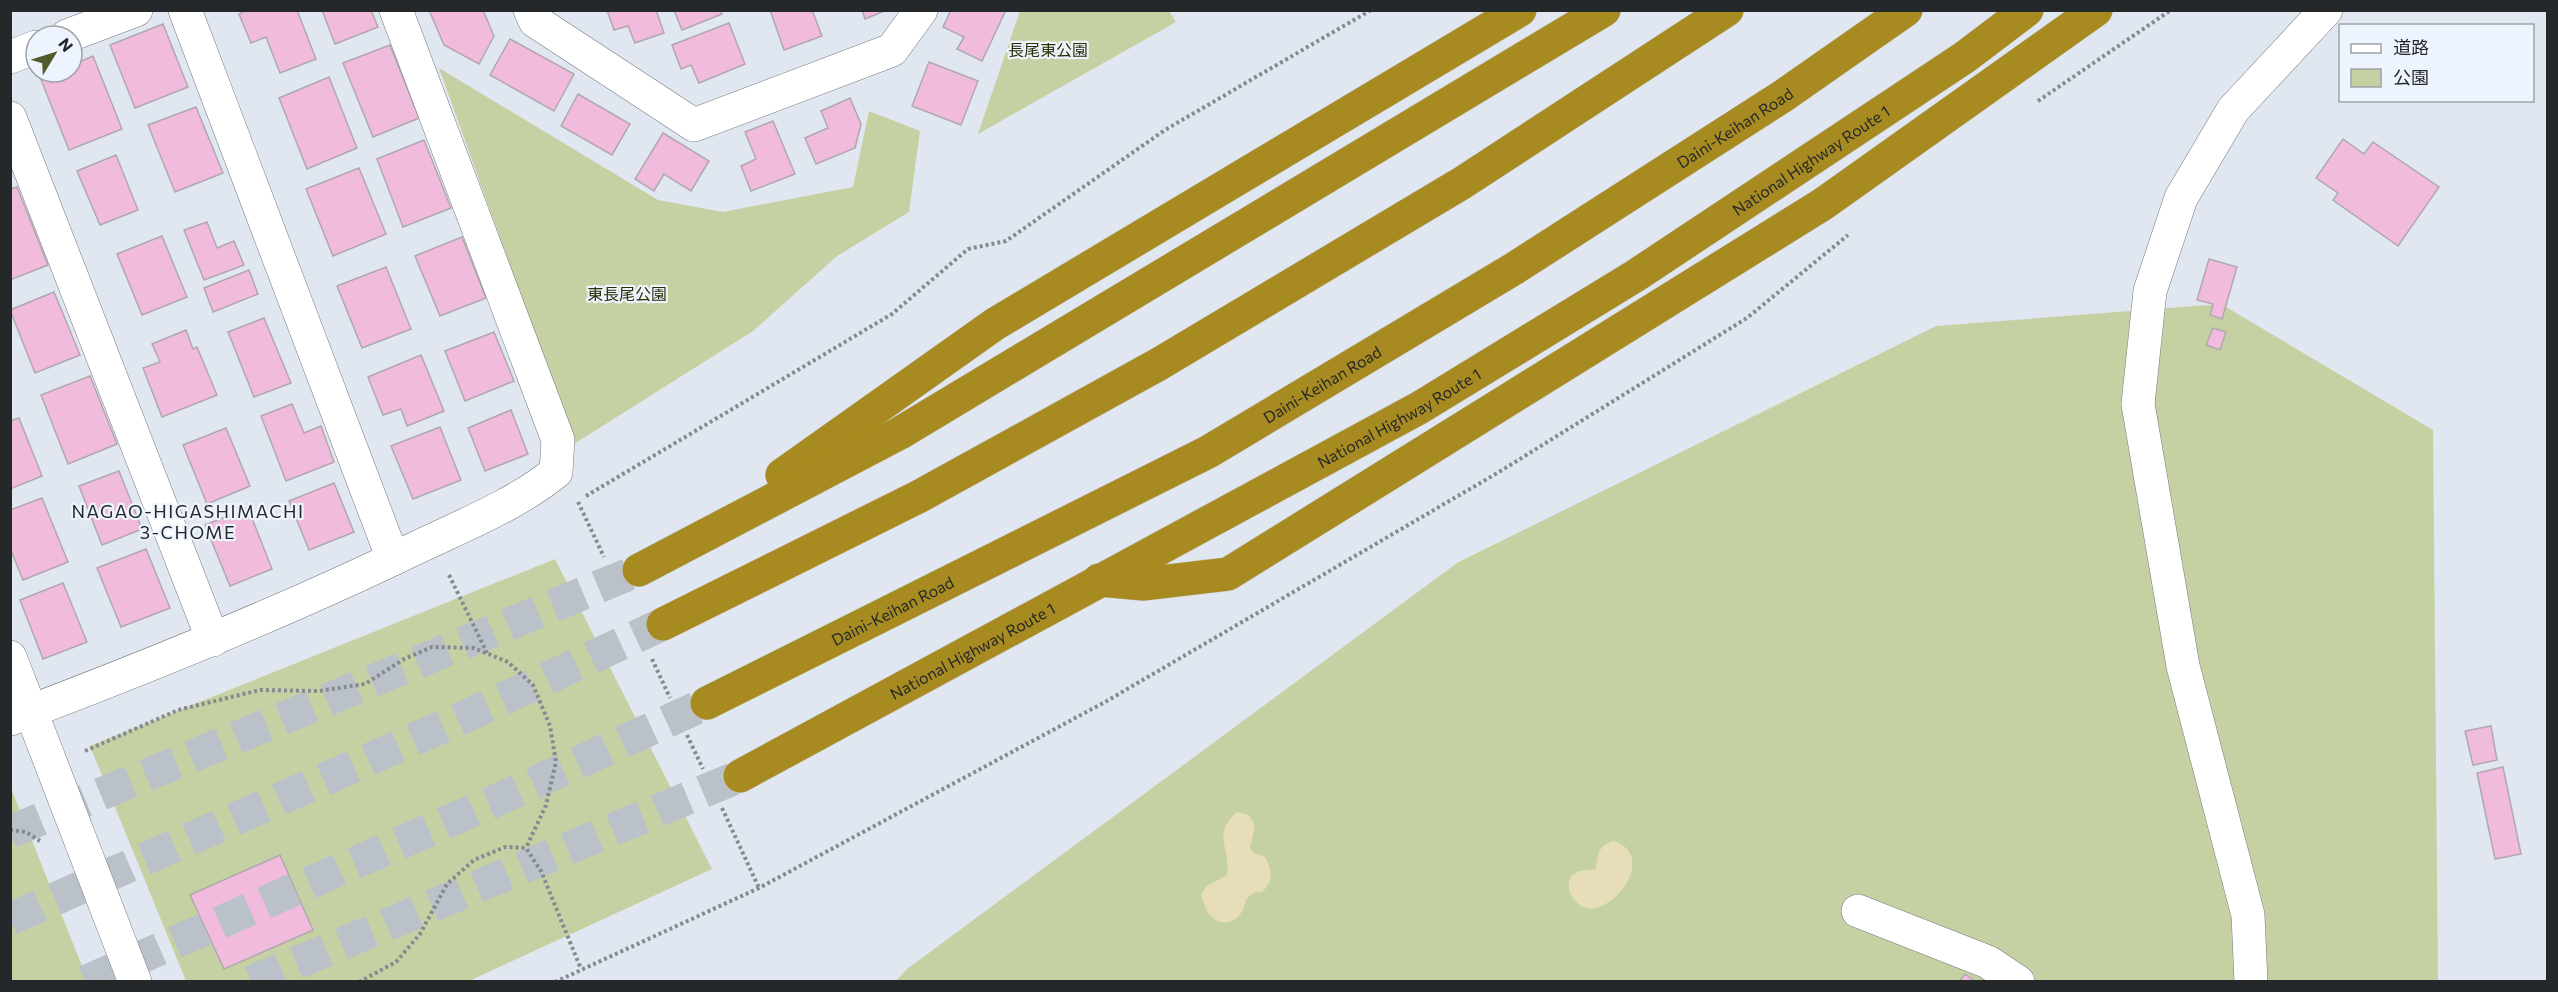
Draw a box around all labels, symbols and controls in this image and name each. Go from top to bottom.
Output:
north arrow [24,24,84,84]
legend [2339,24,2534,102]
text: N [55,34,77,55]
text: 道路 [2393,36,2429,58]
park label: 長尾東公園 [1008,40,1088,59]
text: 公園 [2393,66,2429,88]
street label: Daini-Keihan Road [1673,83,1796,171]
street label: National Highway Route 1 [1728,101,1893,219]
park label: 東長尾公園 [587,284,667,303]
street label: Daini-Keihan Road [1259,341,1384,426]
street label: National Highway Route 1 [1314,363,1484,471]
district label: NAGAO-HIGASHIMACHI 3-CHOME [71,500,305,543]
street label: Daini-Keihan Road [828,572,956,649]
street label: National Highway Route 1 [886,598,1058,703]

